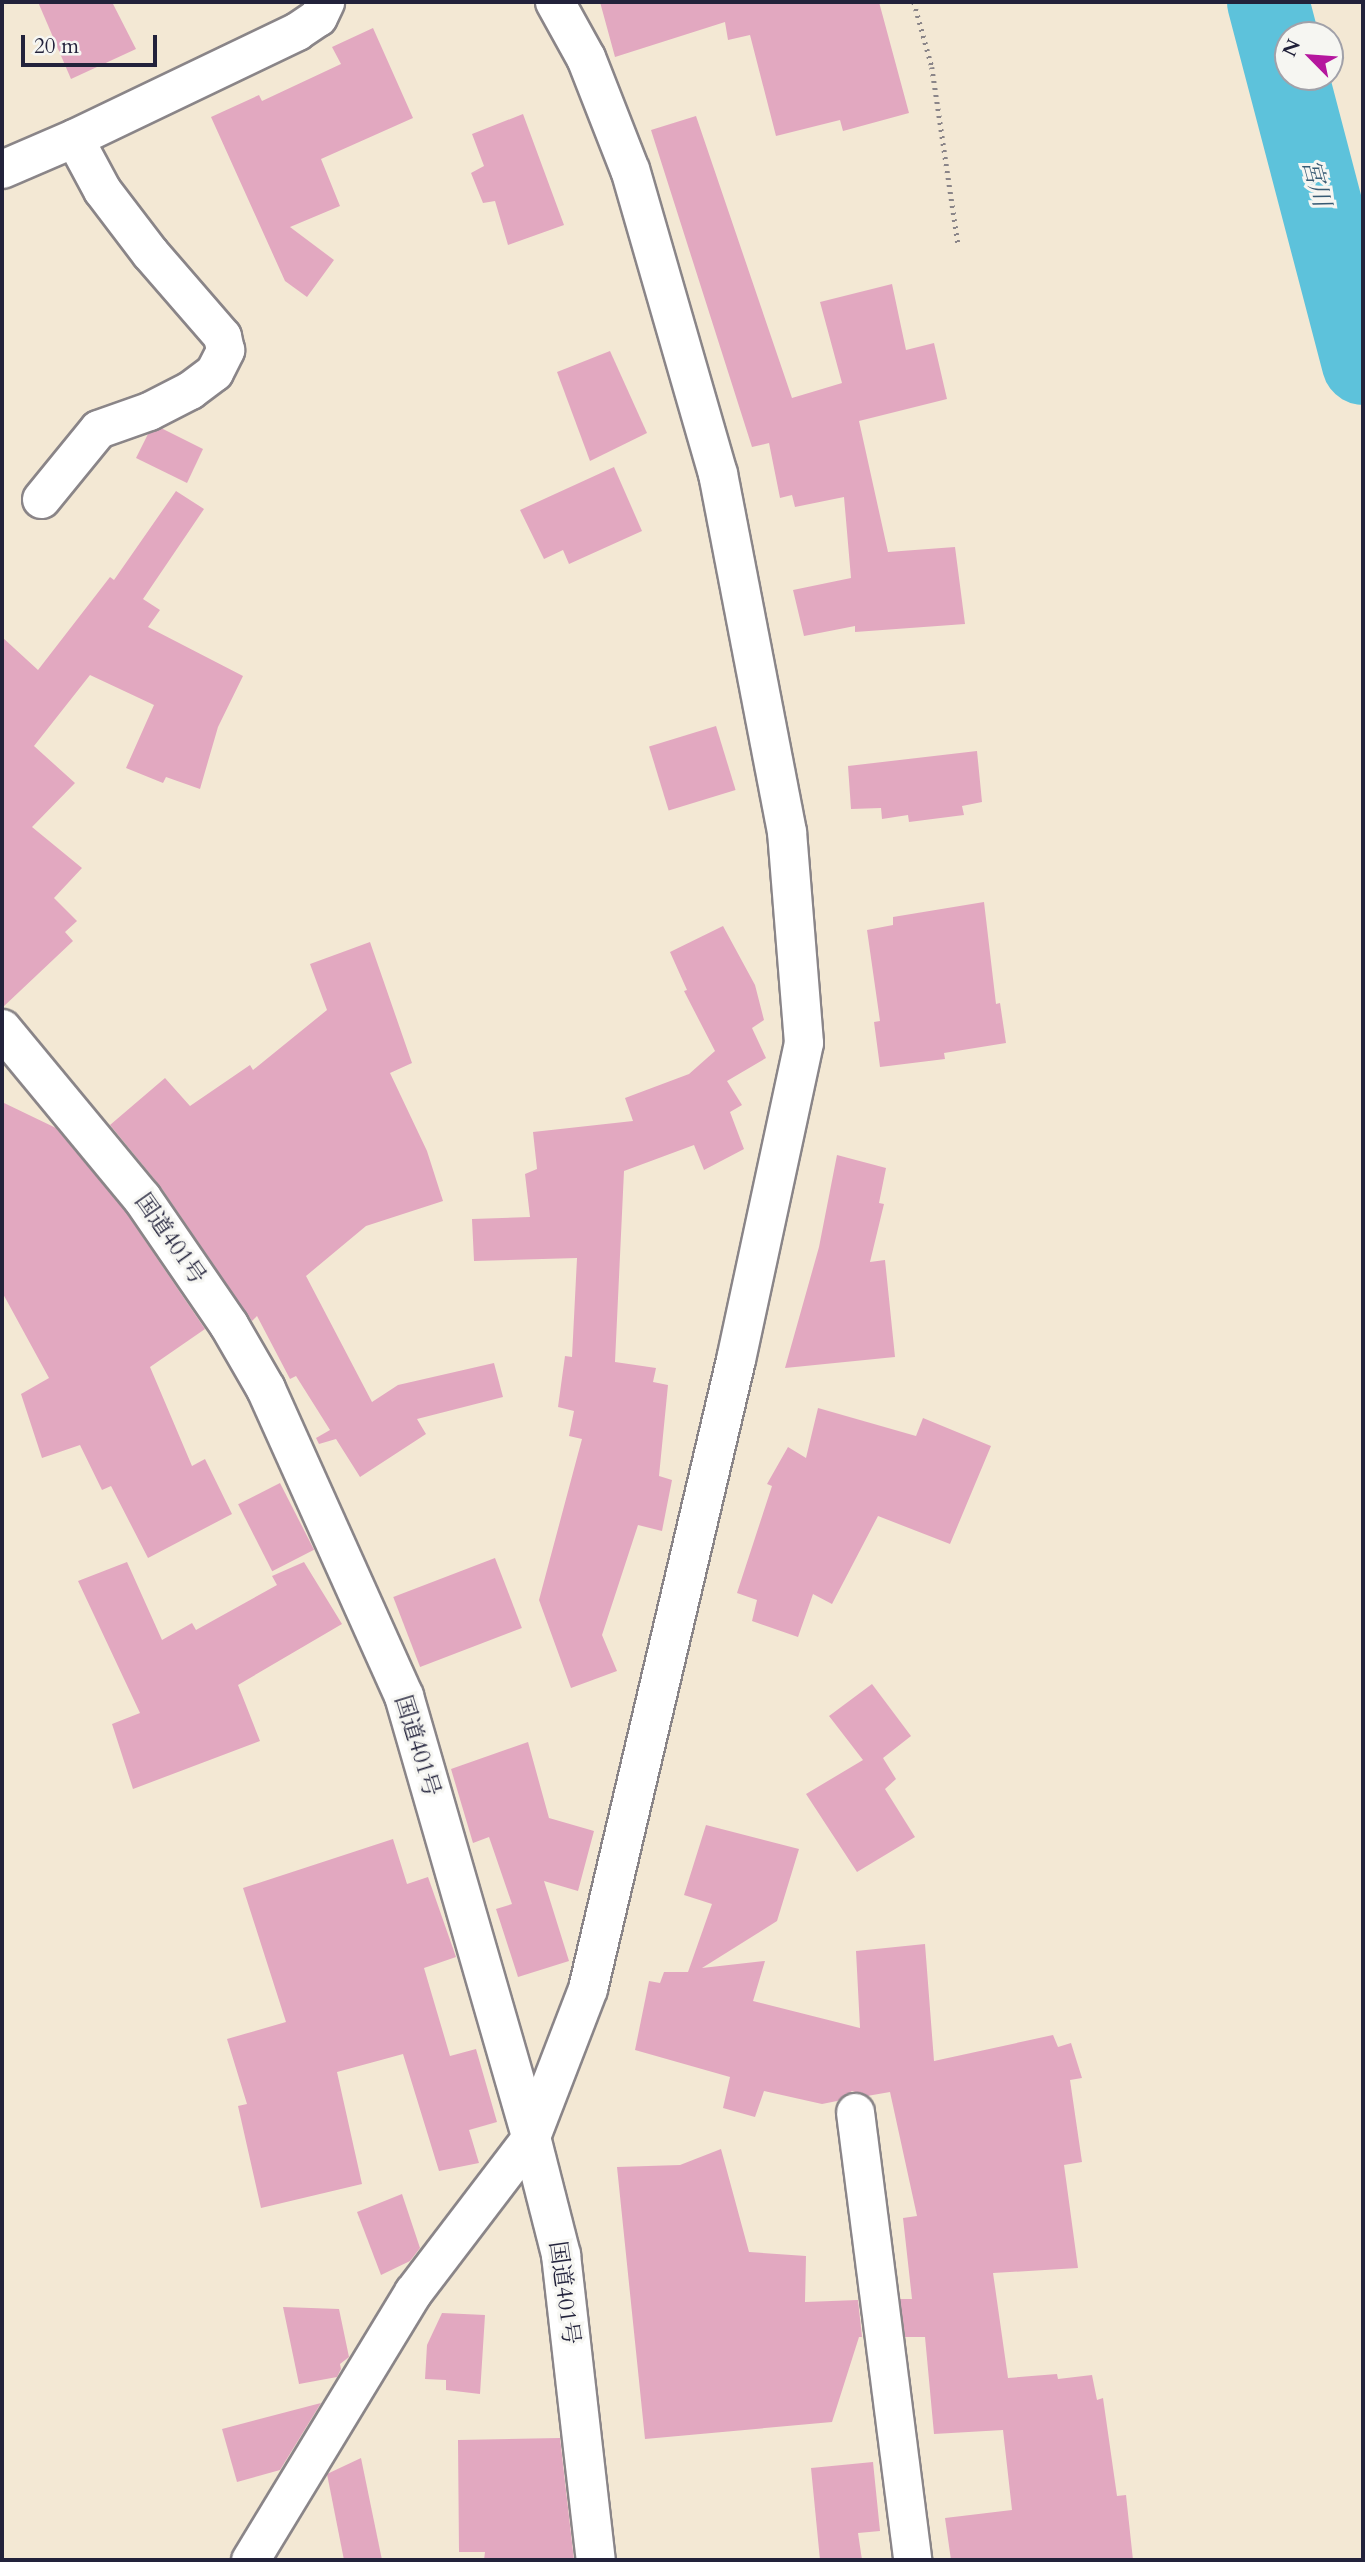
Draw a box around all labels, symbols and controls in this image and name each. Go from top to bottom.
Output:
scale bar [24,21,161,65]
north arrow [1274,21,1344,91]
text: 20 m [34,32,79,61]
text: N [1277,35,1307,61]
water label: 宮川 [1296,156,1336,210]
street label: 国道401号 [129,1188,211,1290]
street label: 国道401号 [389,1692,445,1800]
street label: 国道401号 [543,2239,585,2347]

